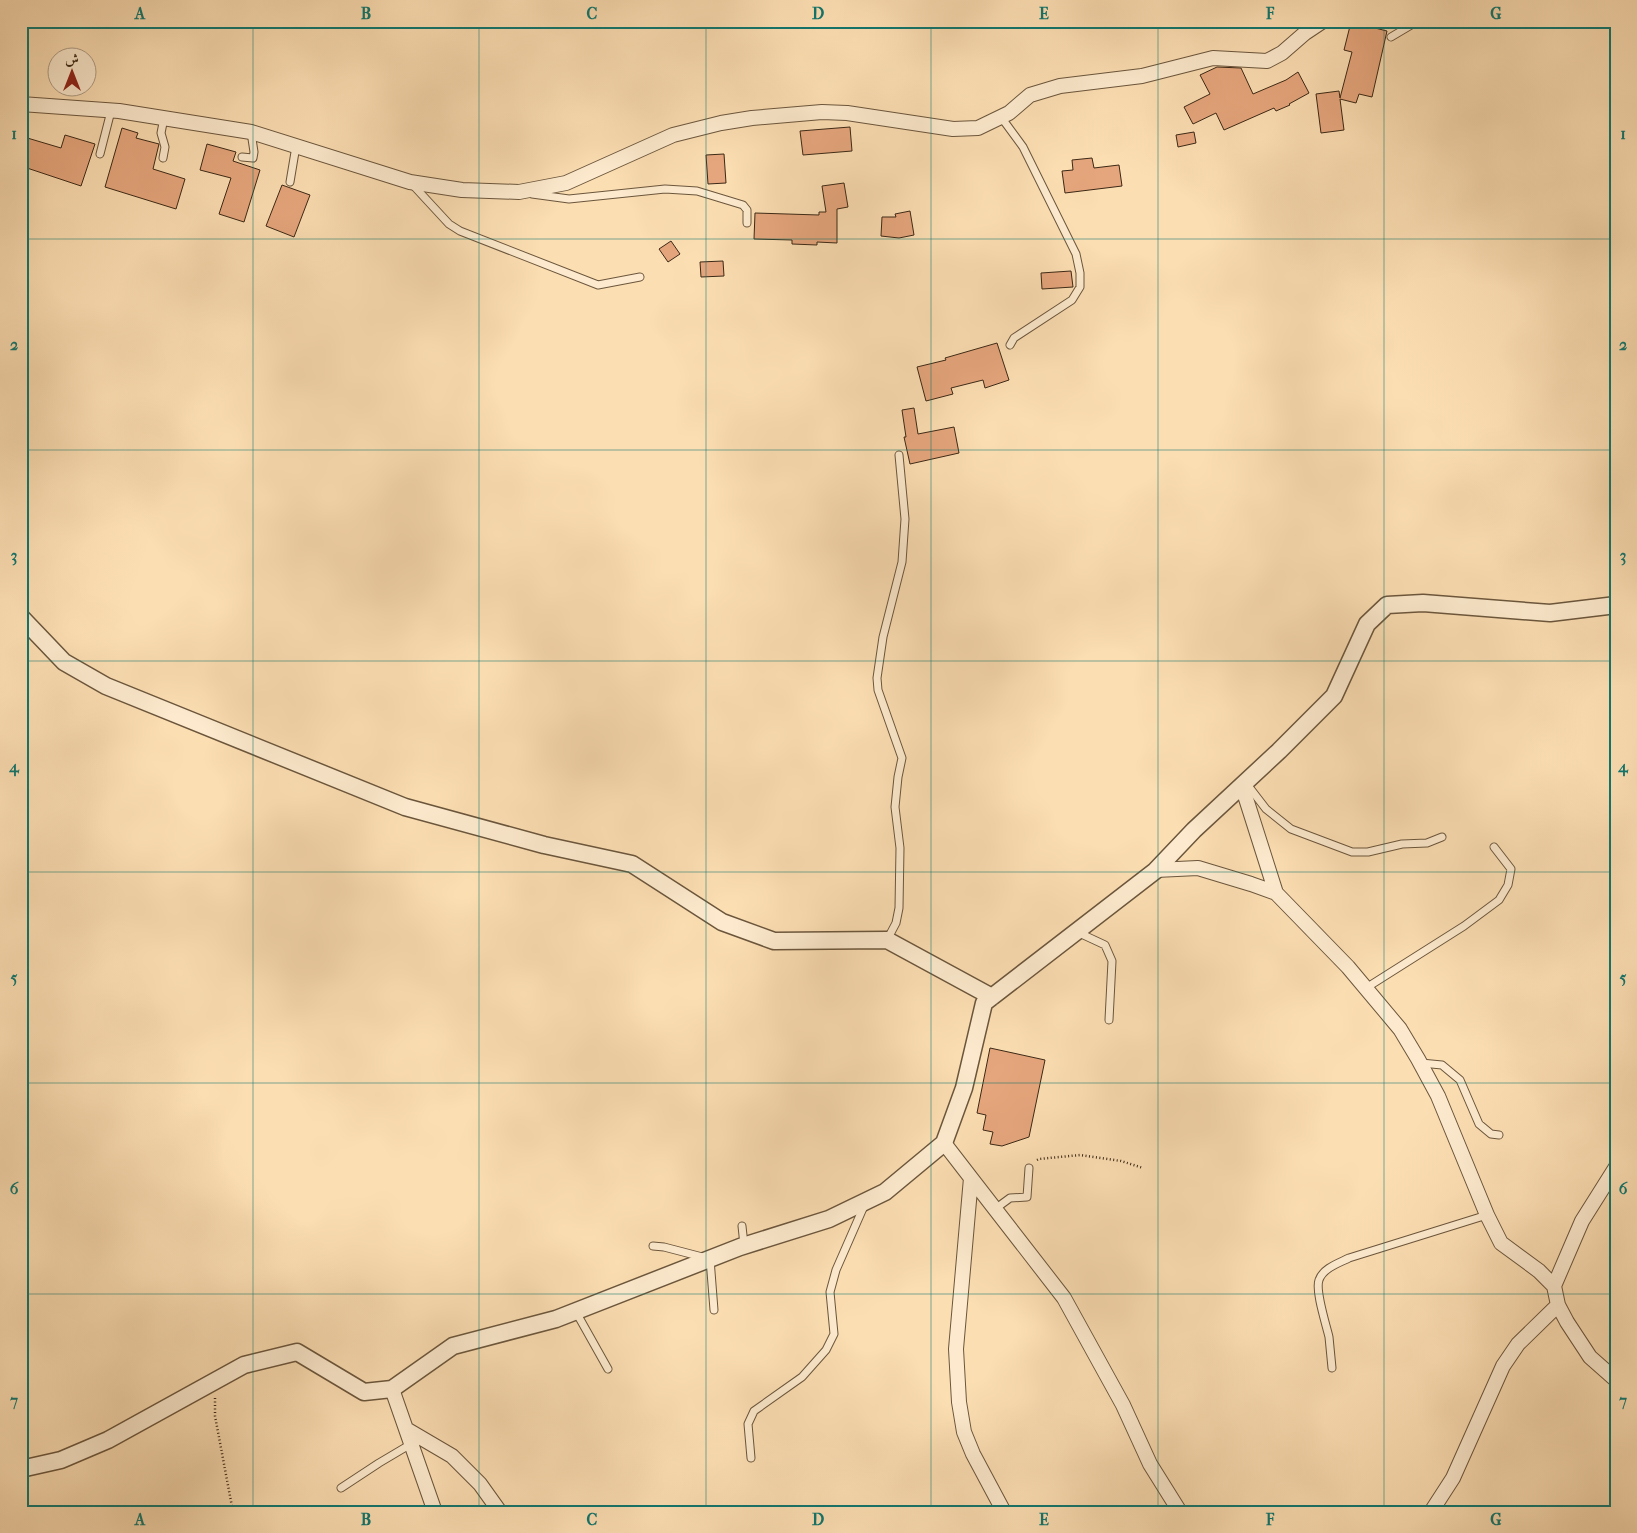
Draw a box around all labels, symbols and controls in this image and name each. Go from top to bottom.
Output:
text: A [134,4,146,23]
text: B [361,4,371,23]
text: C [587,4,598,23]
text: D [812,4,824,23]
text: E [1039,4,1049,23]
text: F [1265,4,1275,23]
text: G [1490,4,1502,23]
north arrow [48,48,98,98]
text: ش [65,51,79,68]
text: 1 [11,124,17,143]
text: 1 [1620,124,1626,143]
text: 2 [10,335,18,354]
text: 2 [1619,335,1627,354]
text: 3 [11,546,17,566]
text: 3 [1620,546,1626,566]
text: 4 [8,757,20,777]
text: 4 [1617,757,1629,777]
text: 5 [11,968,18,987]
text: 5 [1620,968,1627,987]
text: 6 [10,1179,19,1198]
text: 6 [1619,1179,1628,1198]
text: 7 [9,1391,18,1410]
text: 7 [1618,1391,1627,1410]
text: A [134,1510,146,1529]
text: B [361,1510,371,1529]
text: C [587,1510,598,1529]
text: D [812,1510,824,1529]
text: E [1039,1510,1049,1529]
text: F [1265,1510,1275,1529]
text: G [1490,1510,1502,1529]

